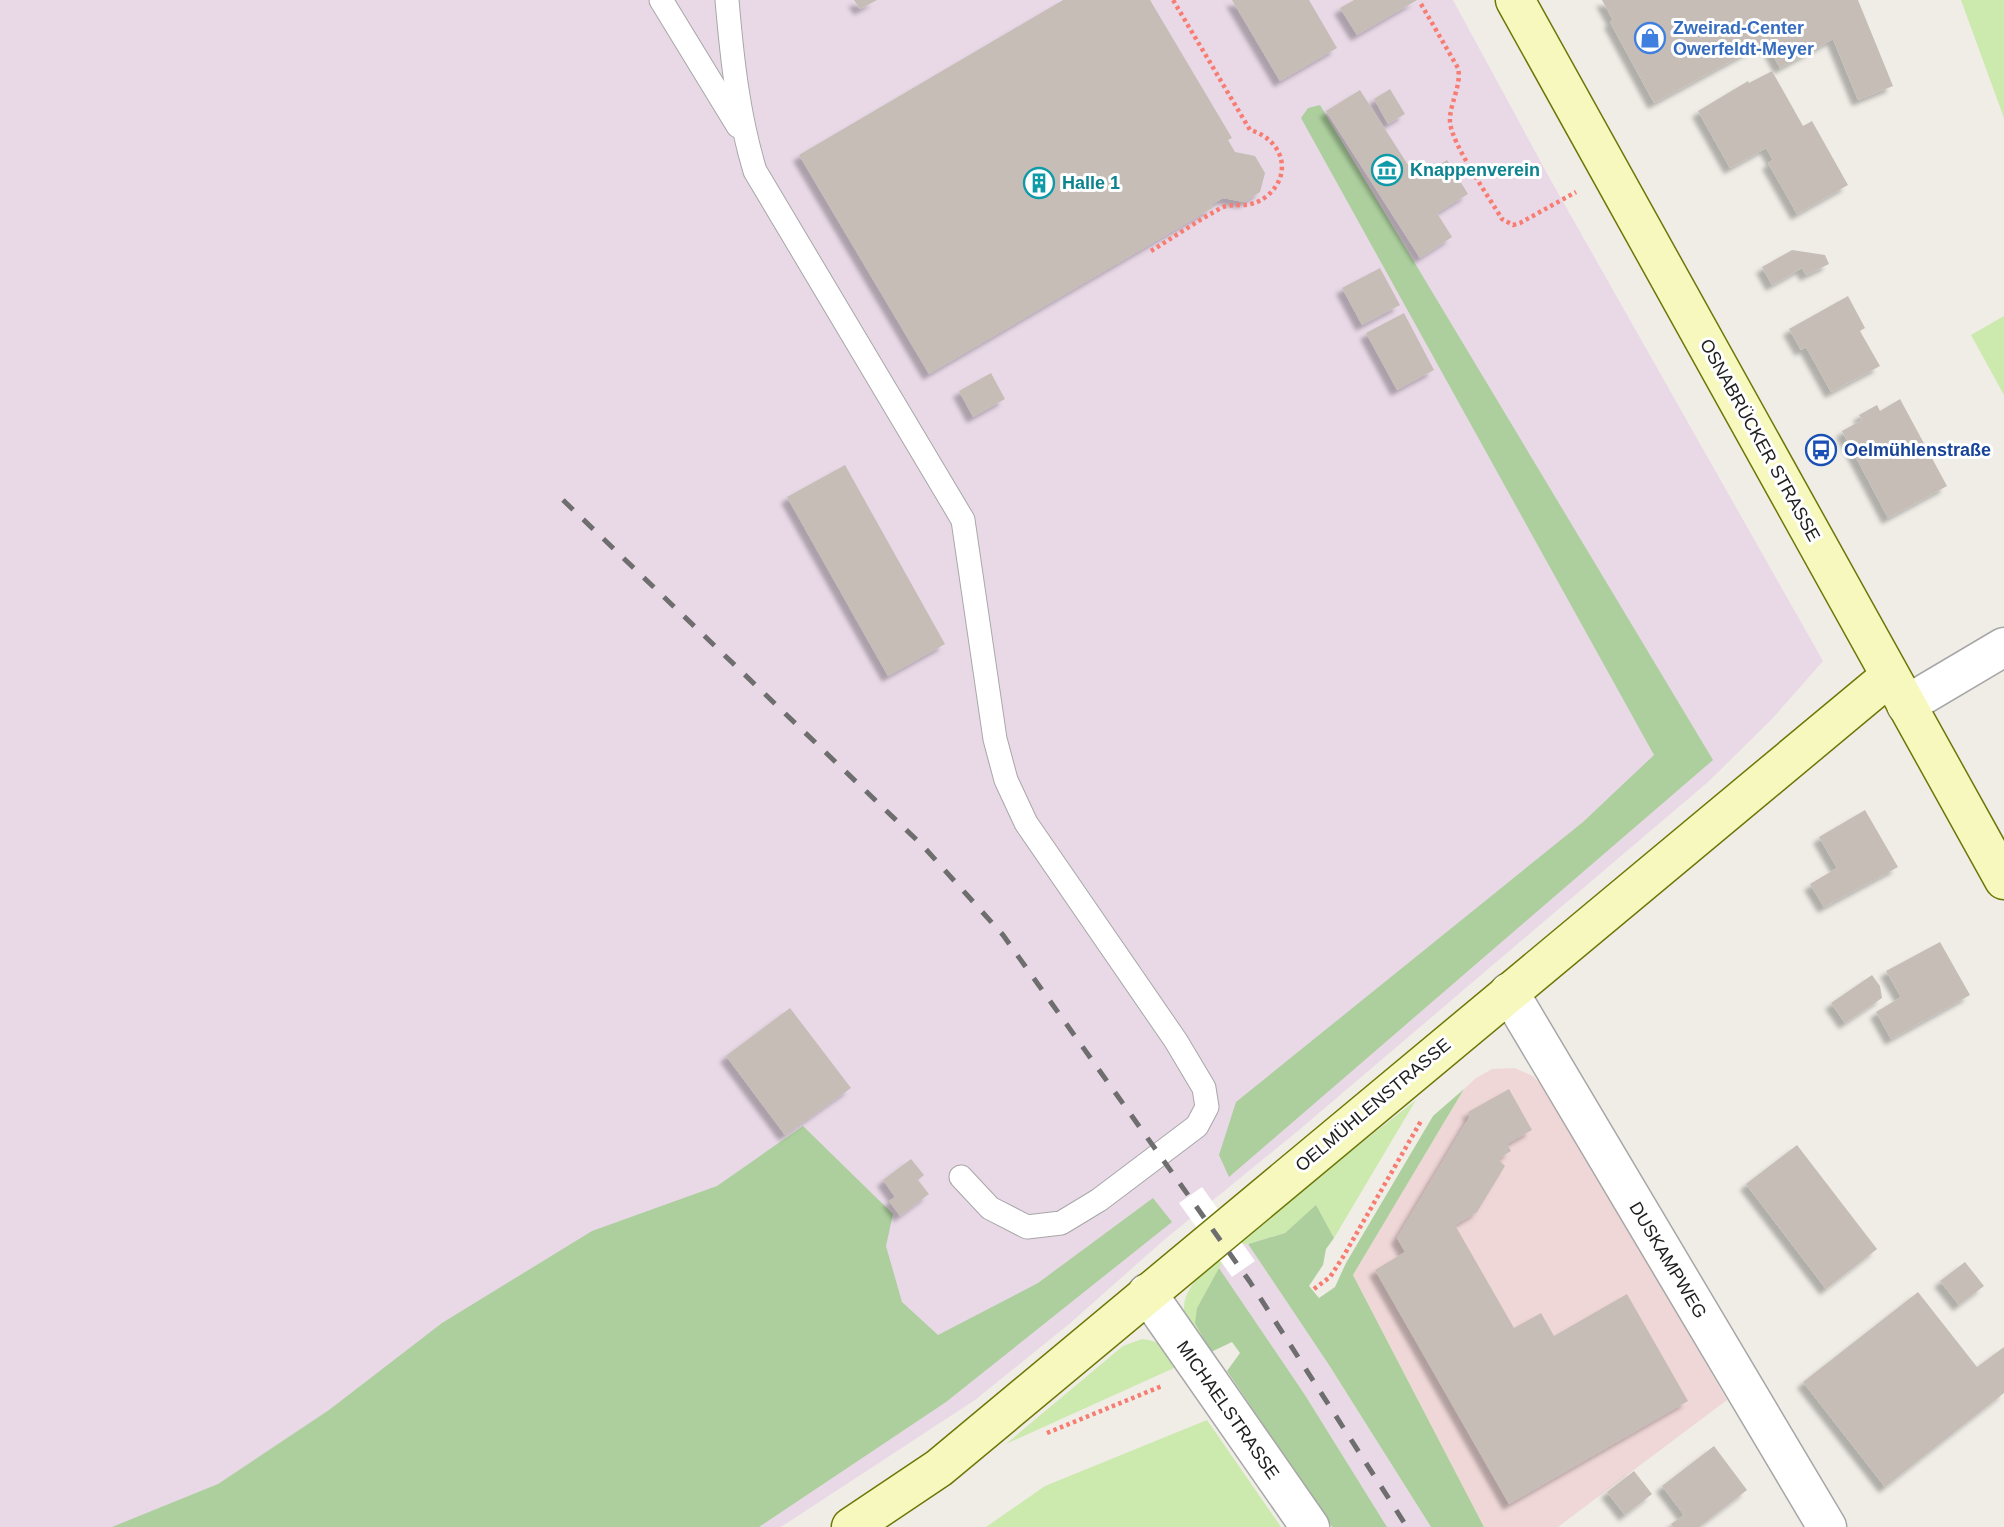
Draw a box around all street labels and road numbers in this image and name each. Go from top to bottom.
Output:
street label: OSNABRÜCKER STRASSE [1696,335,1824,545]
street label: OELMÜHLENSTRASSE [1291,1034,1455,1176]
street label: DUSKAMPWEG [1625,1198,1711,1322]
street label: MICHAELSTRASSE [1173,1337,1283,1483]

